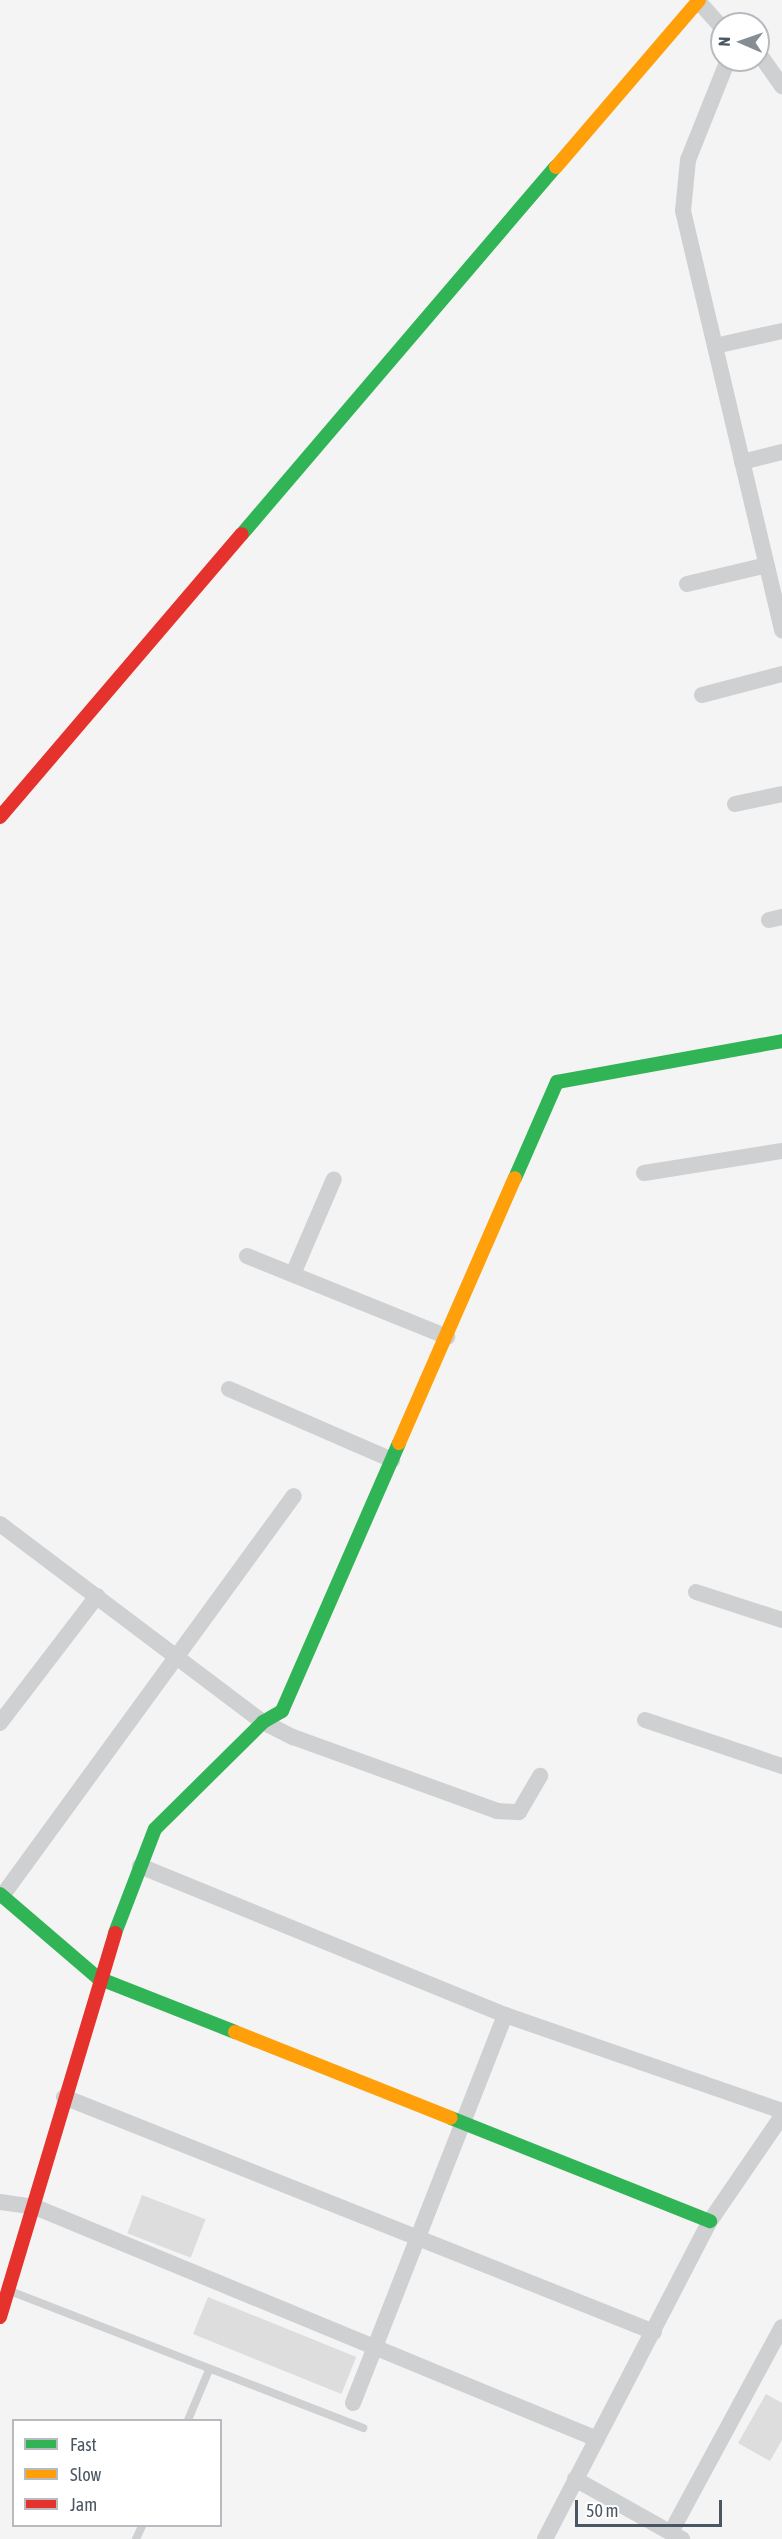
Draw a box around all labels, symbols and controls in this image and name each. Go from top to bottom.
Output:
north arrow [710,12,770,72]
text: N [715,36,733,46]
legend [12,2419,222,2527]
text: Fast [70,2434,97,2455]
text: Slow [70,2464,101,2485]
scale bar [578,2488,725,2526]
text: Jam [70,2494,97,2515]
text: 50 m [586,2500,618,2521]

